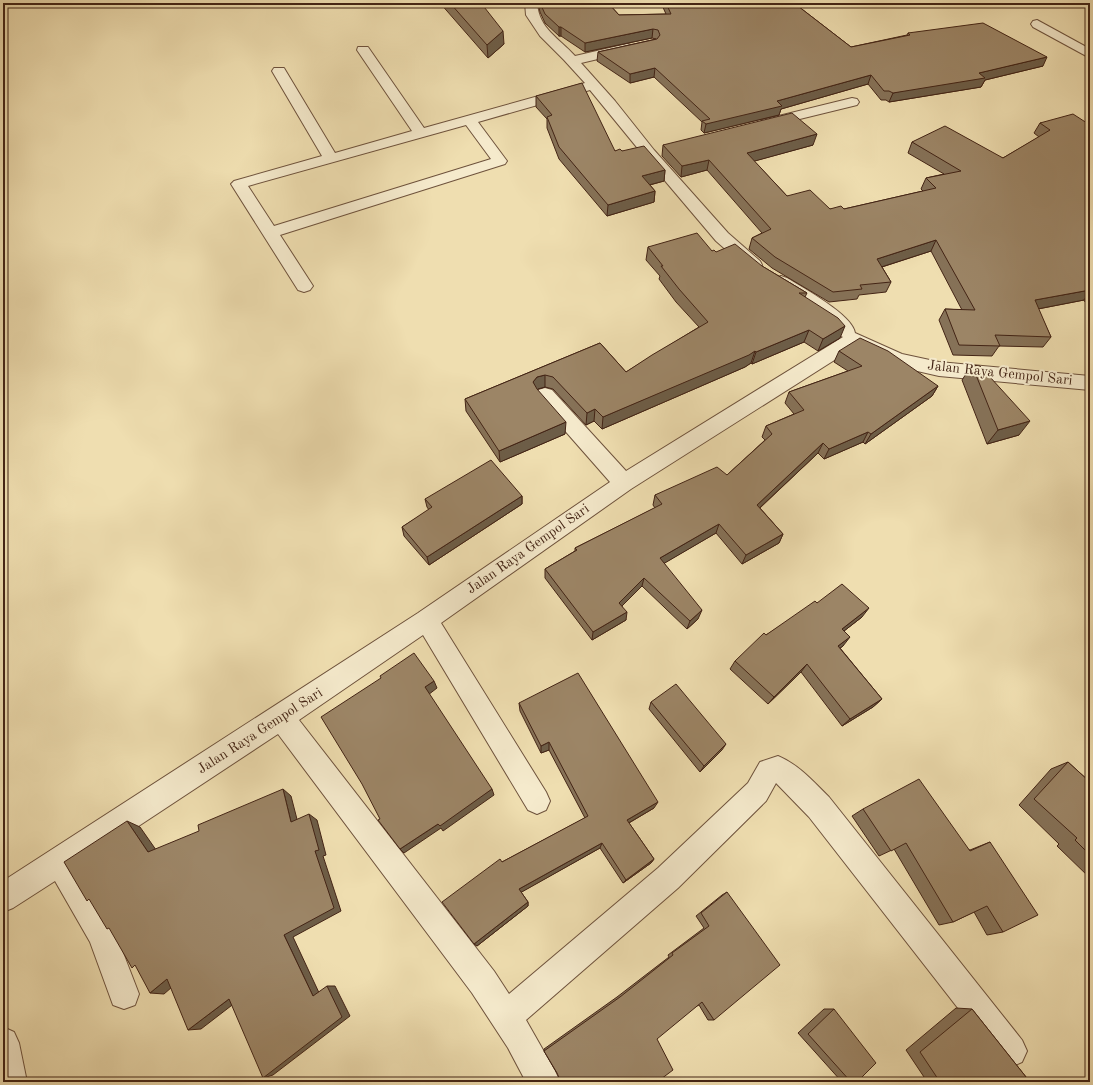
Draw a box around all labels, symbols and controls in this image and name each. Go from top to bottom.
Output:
street label: Jalan Raya Gempol Sari [927,358,1073,388]
street label: Jalan Raya Gempol Sari [464,501,592,597]
street label: Jalan Raya Gempol Sari [195,685,325,777]

